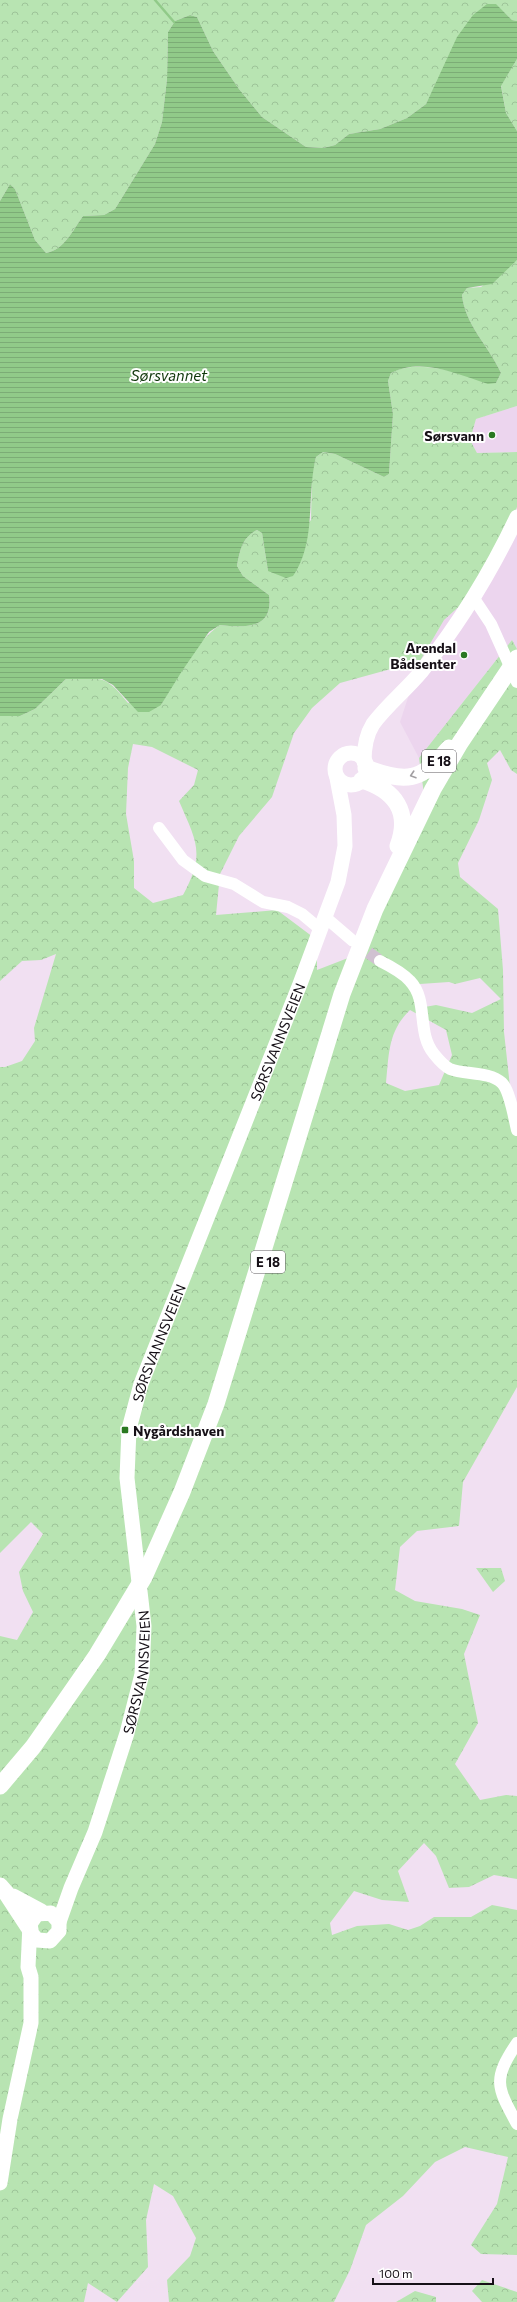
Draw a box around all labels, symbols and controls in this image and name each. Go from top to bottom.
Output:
water label: Sørsvannet [131,366,208,384]
place label: Sørsvann [424,427,484,444]
marker: Sørsvann [487,430,497,440]
place label: Arendal Bådsenter [390,639,456,672]
marker: Arendal Bådsenter [459,650,469,660]
road number: E 18 [422,750,456,772]
one-way arrow [409,771,416,779]
street label: SØRSVANNSVEIEN [246,980,308,1103]
road number: E 18 [251,1251,285,1273]
street label: SØRSVANNSVEIEN [128,1281,188,1404]
place label: Nygårdshaven [133,1422,224,1439]
marker: Nygårdshaven [120,1425,130,1435]
street label: SØRSVANNSVEIEN [119,1610,153,1736]
scale bar [373,2260,493,2286]
text: 100 m [379,2266,413,2280]

